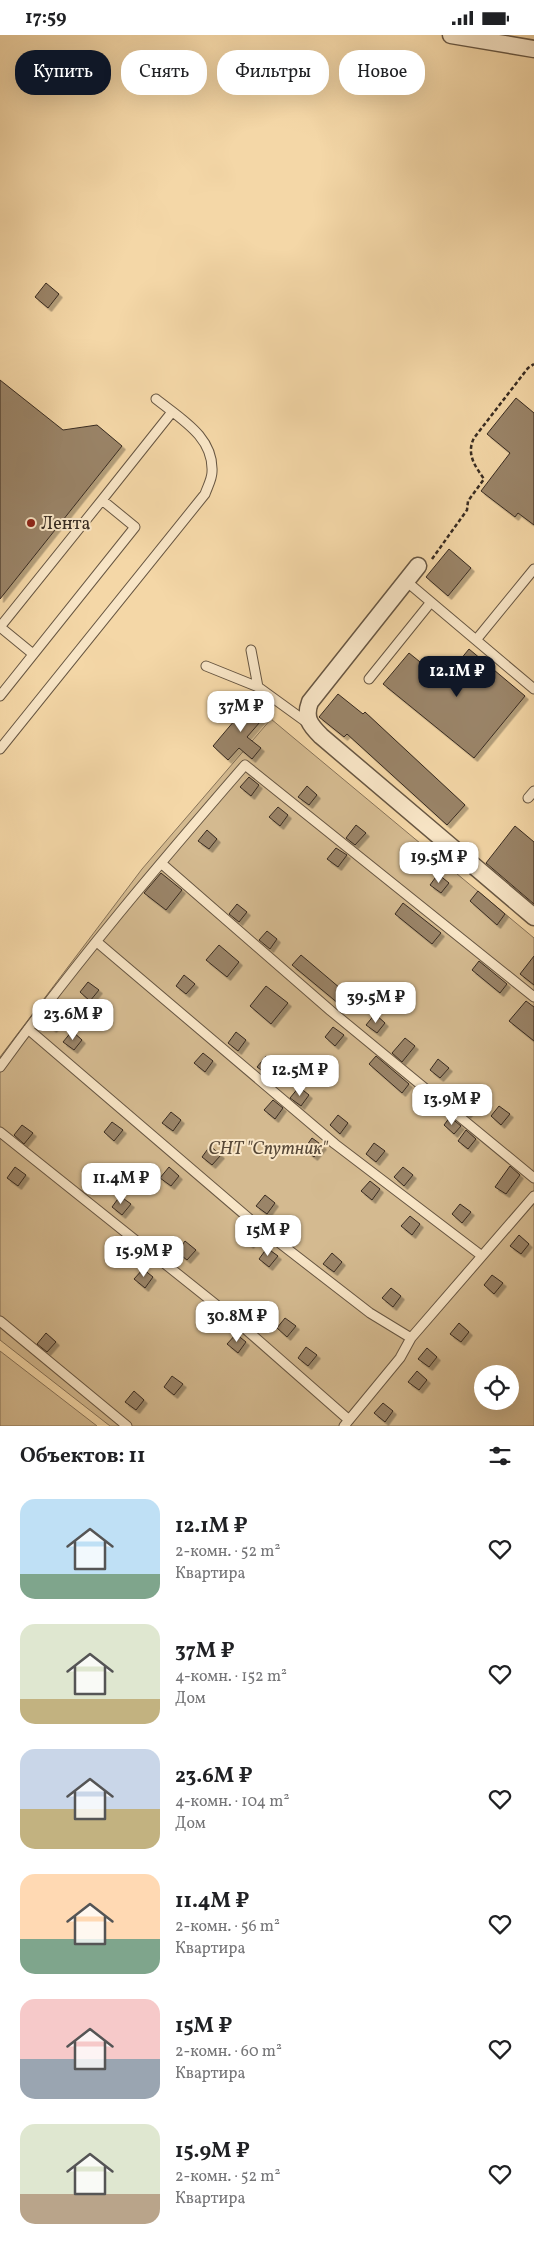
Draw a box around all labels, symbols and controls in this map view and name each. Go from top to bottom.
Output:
text: 17:59 [25,5,67,31]
chip: Купить [15,50,111,95]
chip: Снять [121,50,207,95]
chip: Фильтры [217,50,329,95]
chip: Новое [339,50,425,95]
place label: Лента [41,512,91,537]
marker: Лента [25,517,37,529]
pin: 12.1M ₽ [411,655,503,698]
text: 12.1M ₽ [429,661,485,683]
pin: 37M ₽ [206,691,276,733]
text: 37M ₽ [218,696,264,718]
pin: 19.5M ₽ [393,841,485,884]
text: 19.5M ₽ [411,847,467,869]
pin: 39.5M ₽ [330,981,422,1024]
text: 39.5M ₽ [347,987,405,1009]
pin: 23.6M ₽ [27,999,119,1041]
text: 23.6M ₽ [43,1004,103,1026]
pin: 12.5M ₽ [254,1055,346,1097]
text: 12.5M ₽ [272,1060,328,1082]
pin: 13.9M ₽ [406,1083,498,1126]
text: 13.9M ₽ [423,1089,481,1111]
park label: СНТ "Спутник" [208,1137,329,1162]
pin: 11.4M ₽ [75,1163,167,1205]
text: 11.4M ₽ [93,1168,149,1190]
pin: 15M ₽ [233,1215,303,1257]
text: 15M ₽ [246,1220,290,1242]
pin: 15.9M ₽ [98,1235,190,1278]
text: 15.9M ₽ [115,1241,173,1263]
pin: 30.8M ₽ [191,1301,283,1343]
text: 30.8M ₽ [207,1306,267,1328]
map controls [474,1365,519,1410]
button: locate [474,1365,519,1410]
text: Объектов: 11 [20,1442,146,1471]
icon: filters [486,1442,514,1470]
text: 12.1M ₽ [175,1512,248,1541]
icon: home [60,1519,120,1579]
icon: heart [486,1535,514,1563]
text: 2-комн. · 52 m² [175,1541,280,1563]
text: Квартира [175,1563,245,1585]
text: 37M ₽ [175,1637,235,1666]
icon: home [60,1644,120,1704]
icon: heart [486,1660,514,1688]
text: 4-комн. · 152 m² [175,1666,287,1688]
text: Дом [175,1688,206,1710]
text: 23.6M ₽ [175,1762,253,1791]
icon: home [60,1769,120,1829]
icon: heart [486,1785,514,1813]
text: 4-комн. · 104 m² [175,1791,289,1813]
text: Дом [175,1813,206,1835]
text: 11.4M ₽ [175,1887,249,1916]
icon: home [60,1894,120,1954]
icon: heart [486,1910,514,1938]
text: 2-комн. · 56 m² [175,1916,280,1938]
text: Квартира [175,1938,245,1960]
text: 15M ₽ [175,2012,232,2041]
icon: home [60,2019,120,2079]
icon: heart [486,2035,514,2063]
text: 2-комн. · 60 m² [175,2041,282,2063]
text: Квартира [175,2063,245,2085]
text: 15.9M ₽ [175,2137,250,2166]
icon: home [60,2144,120,2204]
icon: heart [486,2160,514,2188]
text: 2-комн. · 52 m² [175,2166,280,2188]
text: Квартира [175,2188,245,2210]

